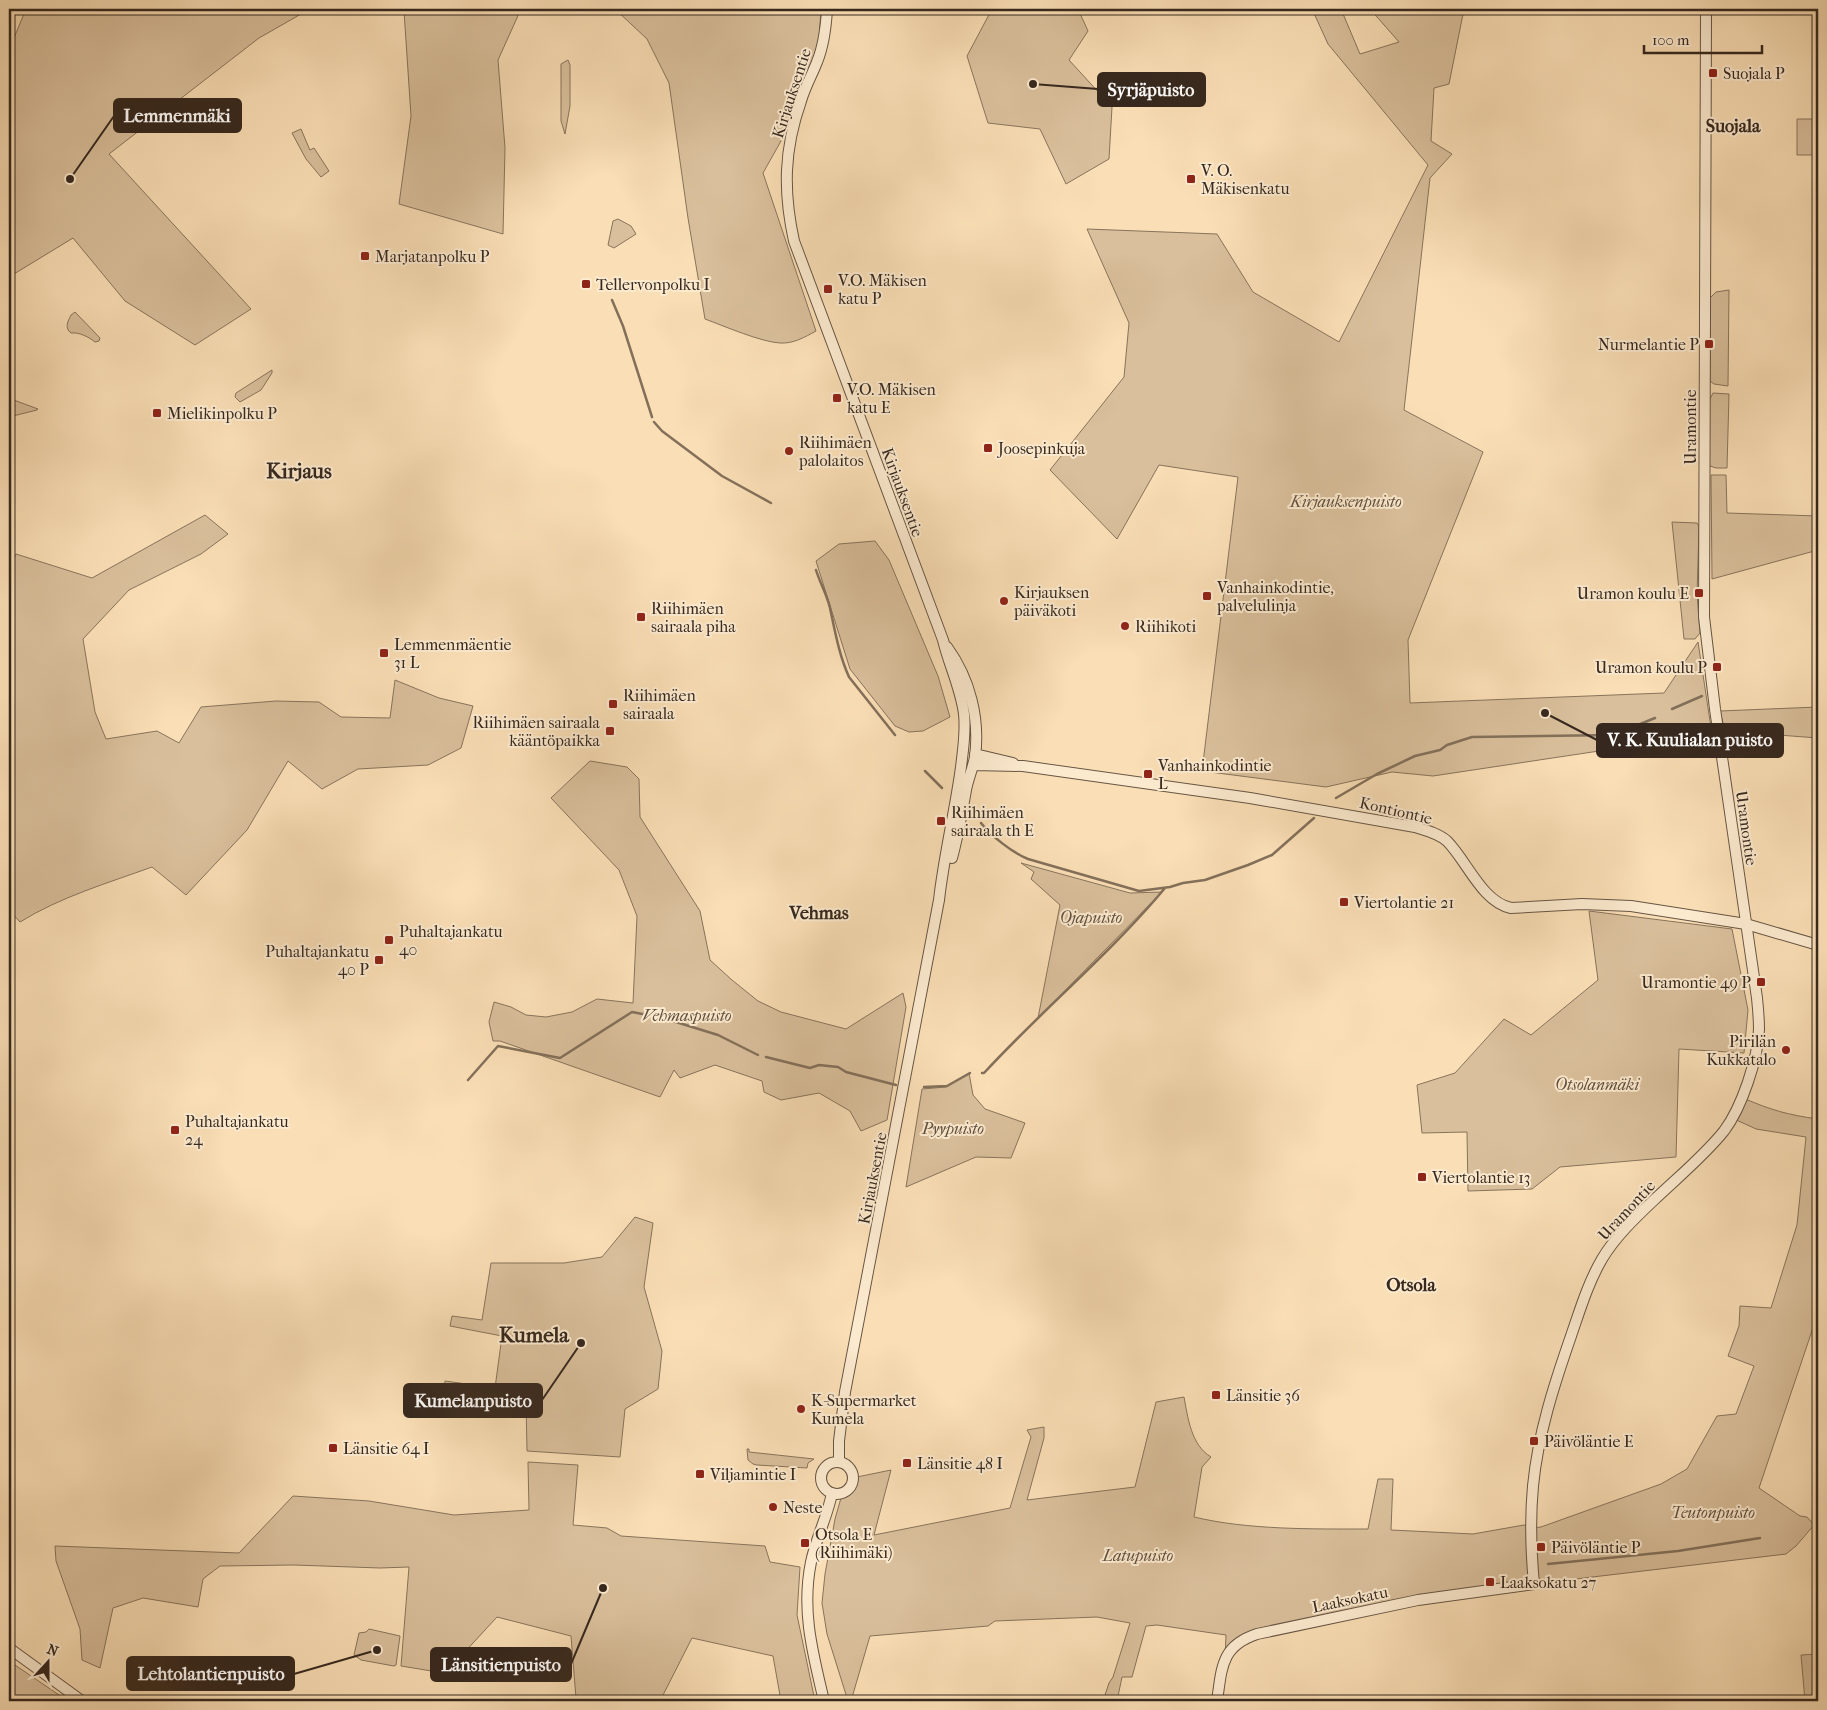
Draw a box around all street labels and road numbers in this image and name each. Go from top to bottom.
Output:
street label: Kirjauksentie [768,46,815,140]
street label: Uramontie [1681,389,1700,465]
street label: Kirjauksentie [878,445,927,539]
street label: Uramontie [1732,789,1761,867]
street label: Kontiontie [1358,793,1434,828]
street label: Kirjauksentie [854,1130,891,1226]
street label: Uramontie [1594,1176,1659,1244]
street label: Laaksokatu [1310,1582,1390,1617]

